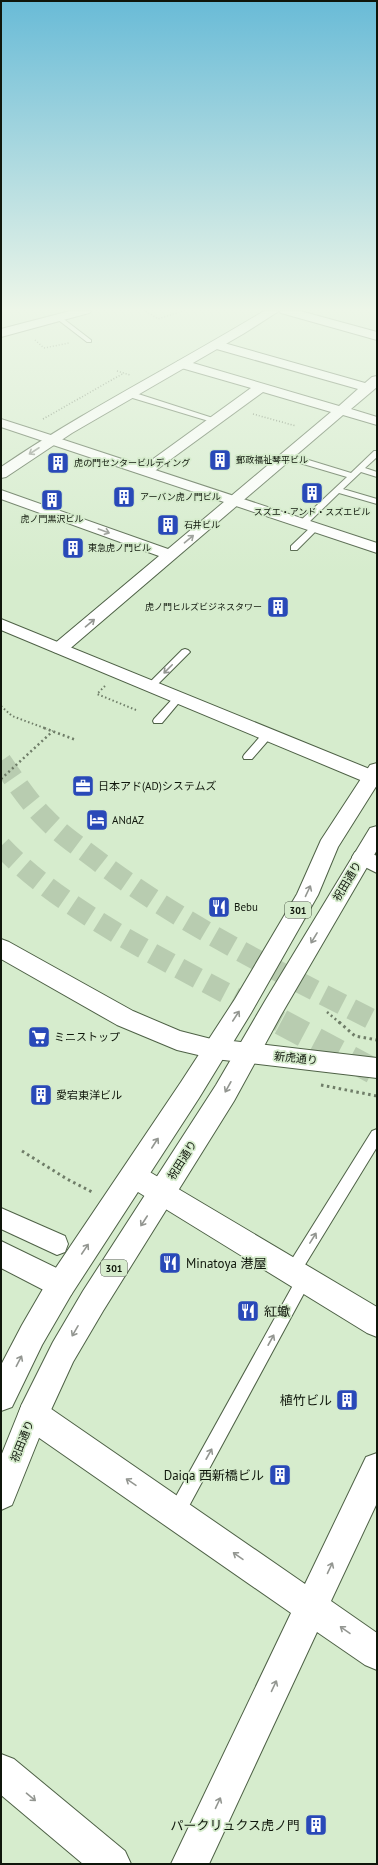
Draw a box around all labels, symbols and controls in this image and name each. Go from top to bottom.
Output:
one-way arrow [28,447,39,455]
building icon: 郵政福祉琴平ビル [207,447,233,473]
building icon: 虎の門センタービルディング [45,450,71,476]
place label: 郵政福祉琴平ビル [236,454,308,465]
place label: 虎の門センタービルディング [74,457,190,468]
building icon: スズエ・アンド・スズエビル [299,480,325,506]
building icon: アーバン虎ノ門ビル [111,484,137,510]
building icon: 虎ノ門黒沢ビル [39,487,65,513]
place label: アーバン虎ノ門ビル [140,491,221,502]
place label: スズエ・アンド・スズエビル [254,506,370,517]
building icon: 石井ビル [155,512,181,538]
place label: 虎ノ門黒沢ビル [20,513,84,524]
place label: 石井ビル [184,519,220,530]
one-way arrow [97,527,109,535]
building icon: 東急虎ノ門ビル [60,535,86,561]
one-way arrow [184,535,194,544]
place label: 東急虎ノ門ビル [88,542,151,553]
building icon: 虎ノ門ヒルズビジネスタワー [265,594,291,620]
place label: 虎ノ門ヒルズビジネスタワー [145,601,262,612]
one-way arrow [85,619,95,628]
one-way arrow [163,664,173,674]
office icon: 日本アド(AD)システムズ [70,773,96,799]
place label: 日本アド(AD)システムズ [98,779,216,793]
hotel icon: ANdAZ [84,807,110,833]
place label: ANdAZ [112,813,144,827]
street label: 祝田通り [330,859,364,903]
one-way arrow [305,886,312,898]
restaurant icon: Bebu [206,894,232,920]
place label: Bebu [234,900,258,914]
road number: 301 [285,902,311,918]
one-way arrow [309,932,317,944]
one-way arrow [232,1011,240,1022]
supermarket icon: ミニストップ [26,1024,52,1050]
place label: ミニストップ [54,1030,120,1044]
street label: 新虎通り [273,1049,319,1067]
one-way arrow [224,1081,231,1093]
building icon: 愛宕東洋ビル [28,1082,54,1108]
place label: 愛宕東洋ビル [56,1088,122,1102]
one-way arrow [152,1137,160,1149]
street label: 祝田通り [164,1138,200,1182]
one-way arrow [140,1215,148,1226]
one-way arrow [308,1233,317,1244]
one-way arrow [81,1244,89,1255]
restaurant icon: Minatoya 港屋 [157,1250,183,1276]
place label: Minatoya 港屋 [186,1255,266,1272]
road number: 301 [101,1260,127,1276]
restaurant icon: 紅蠍 [235,1298,261,1324]
place label: 紅蠍 [264,1303,290,1320]
one-way arrow [71,1325,79,1337]
one-way arrow [268,1335,275,1347]
one-way arrow [16,1355,23,1367]
building icon: 植竹ビル [334,1387,360,1413]
place label: 植竹ビル [280,1392,332,1409]
street label: 祝田通り [7,1418,37,1464]
one-way arrow [205,1449,213,1461]
building icon: Daiqa 西新橋ビル [267,1462,293,1488]
place label: Daiqa 西新橋ビル [164,1467,264,1484]
one-way arrow [126,1478,137,1486]
one-way arrow [233,1552,244,1560]
one-way arrow [327,1563,334,1575]
one-way arrow [340,1626,351,1634]
one-way arrow [271,1680,278,1692]
one-way arrow [26,1792,36,1801]
one-way arrow [215,1798,222,1810]
building icon: パークリュクス虎ノ門 [303,1812,329,1838]
place label: パークリュクス虎ノ門 [170,1817,300,1834]

